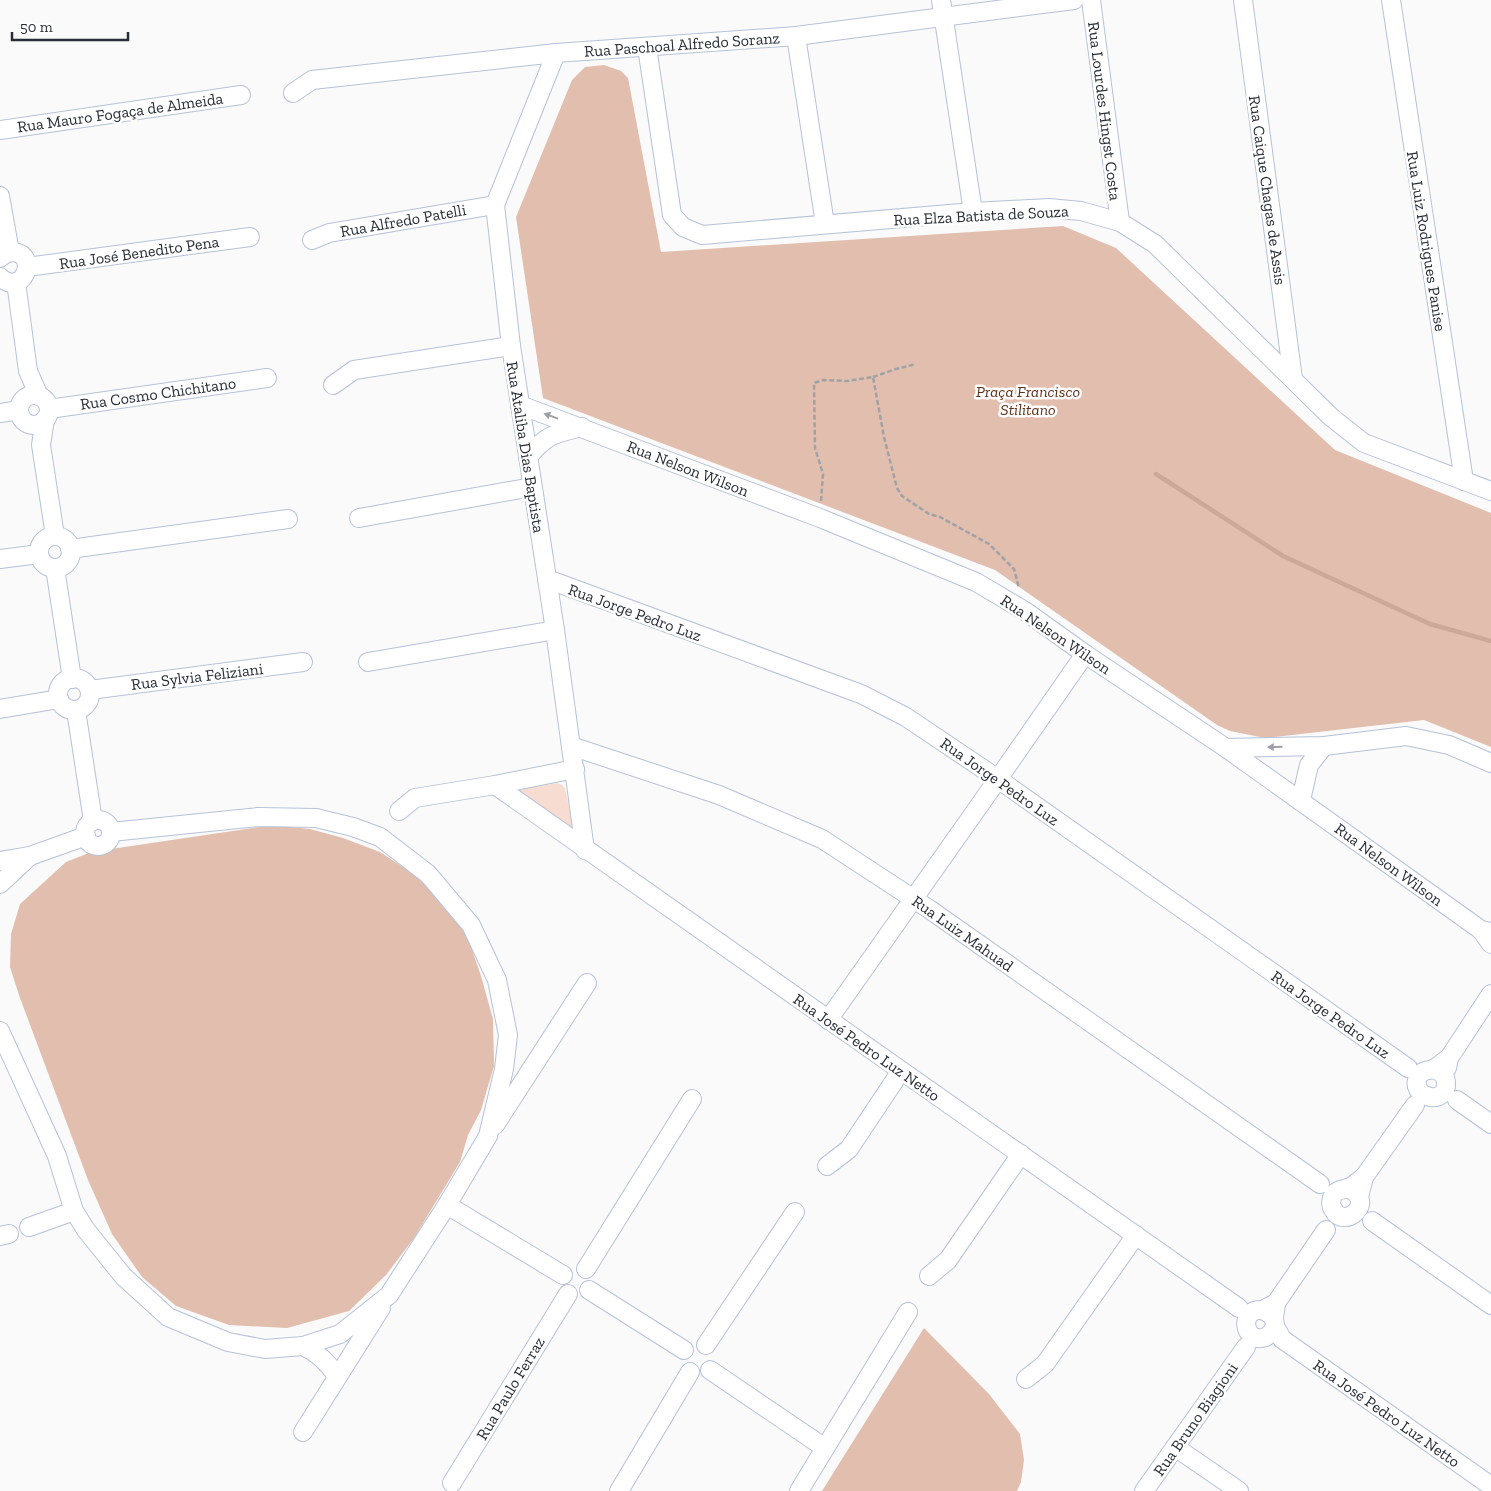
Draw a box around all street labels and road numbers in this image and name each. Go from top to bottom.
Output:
street label: Rua Lourdes Hingst Costa [1084,21,1125,202]
street label: Rua Paschoal Alfredo Soranz [584,28,781,61]
street label: Rua Mauro Fogaça de Almeida [16,89,225,136]
street label: Rua Caique Chagas de Assis [1245,94,1290,286]
street label: Rua Luiz Rodrigues Panise [1403,150,1450,332]
street label: Rua Alfredo Patelli [339,200,468,241]
street label: Rua Elza Batista de Souza [893,201,1069,230]
street label: Rua José Benedito Pena [58,232,221,273]
street label: Rua Ataliba Dias Baptista [503,360,549,535]
street label: Rua Cosmo Chichitano [79,373,237,414]
street label: Rua Nelson Wilson [624,437,752,501]
street label: Rua Jorge Pedro Luz [566,580,704,645]
street label: Rua Nelson Wilson [997,591,1115,679]
street label: Rua Sylvia Feliziani [130,659,265,694]
street label: Rua Jorge Pedro Luz [937,733,1063,829]
street label: Rua Nelson Wilson [1331,819,1447,910]
street label: Rua Luiz Mahuad [908,891,1017,976]
street label: Rua Jorge Pedro Luz [1268,966,1394,1062]
street label: Rua José Pedro Luz Netto [790,990,944,1105]
street label: Rua Paulo Ferraz [472,1333,549,1443]
street label: Rua José Pedro Luz Netto [1310,1356,1464,1471]
street label: Rua Bruno Biagioni [1149,1359,1242,1479]

